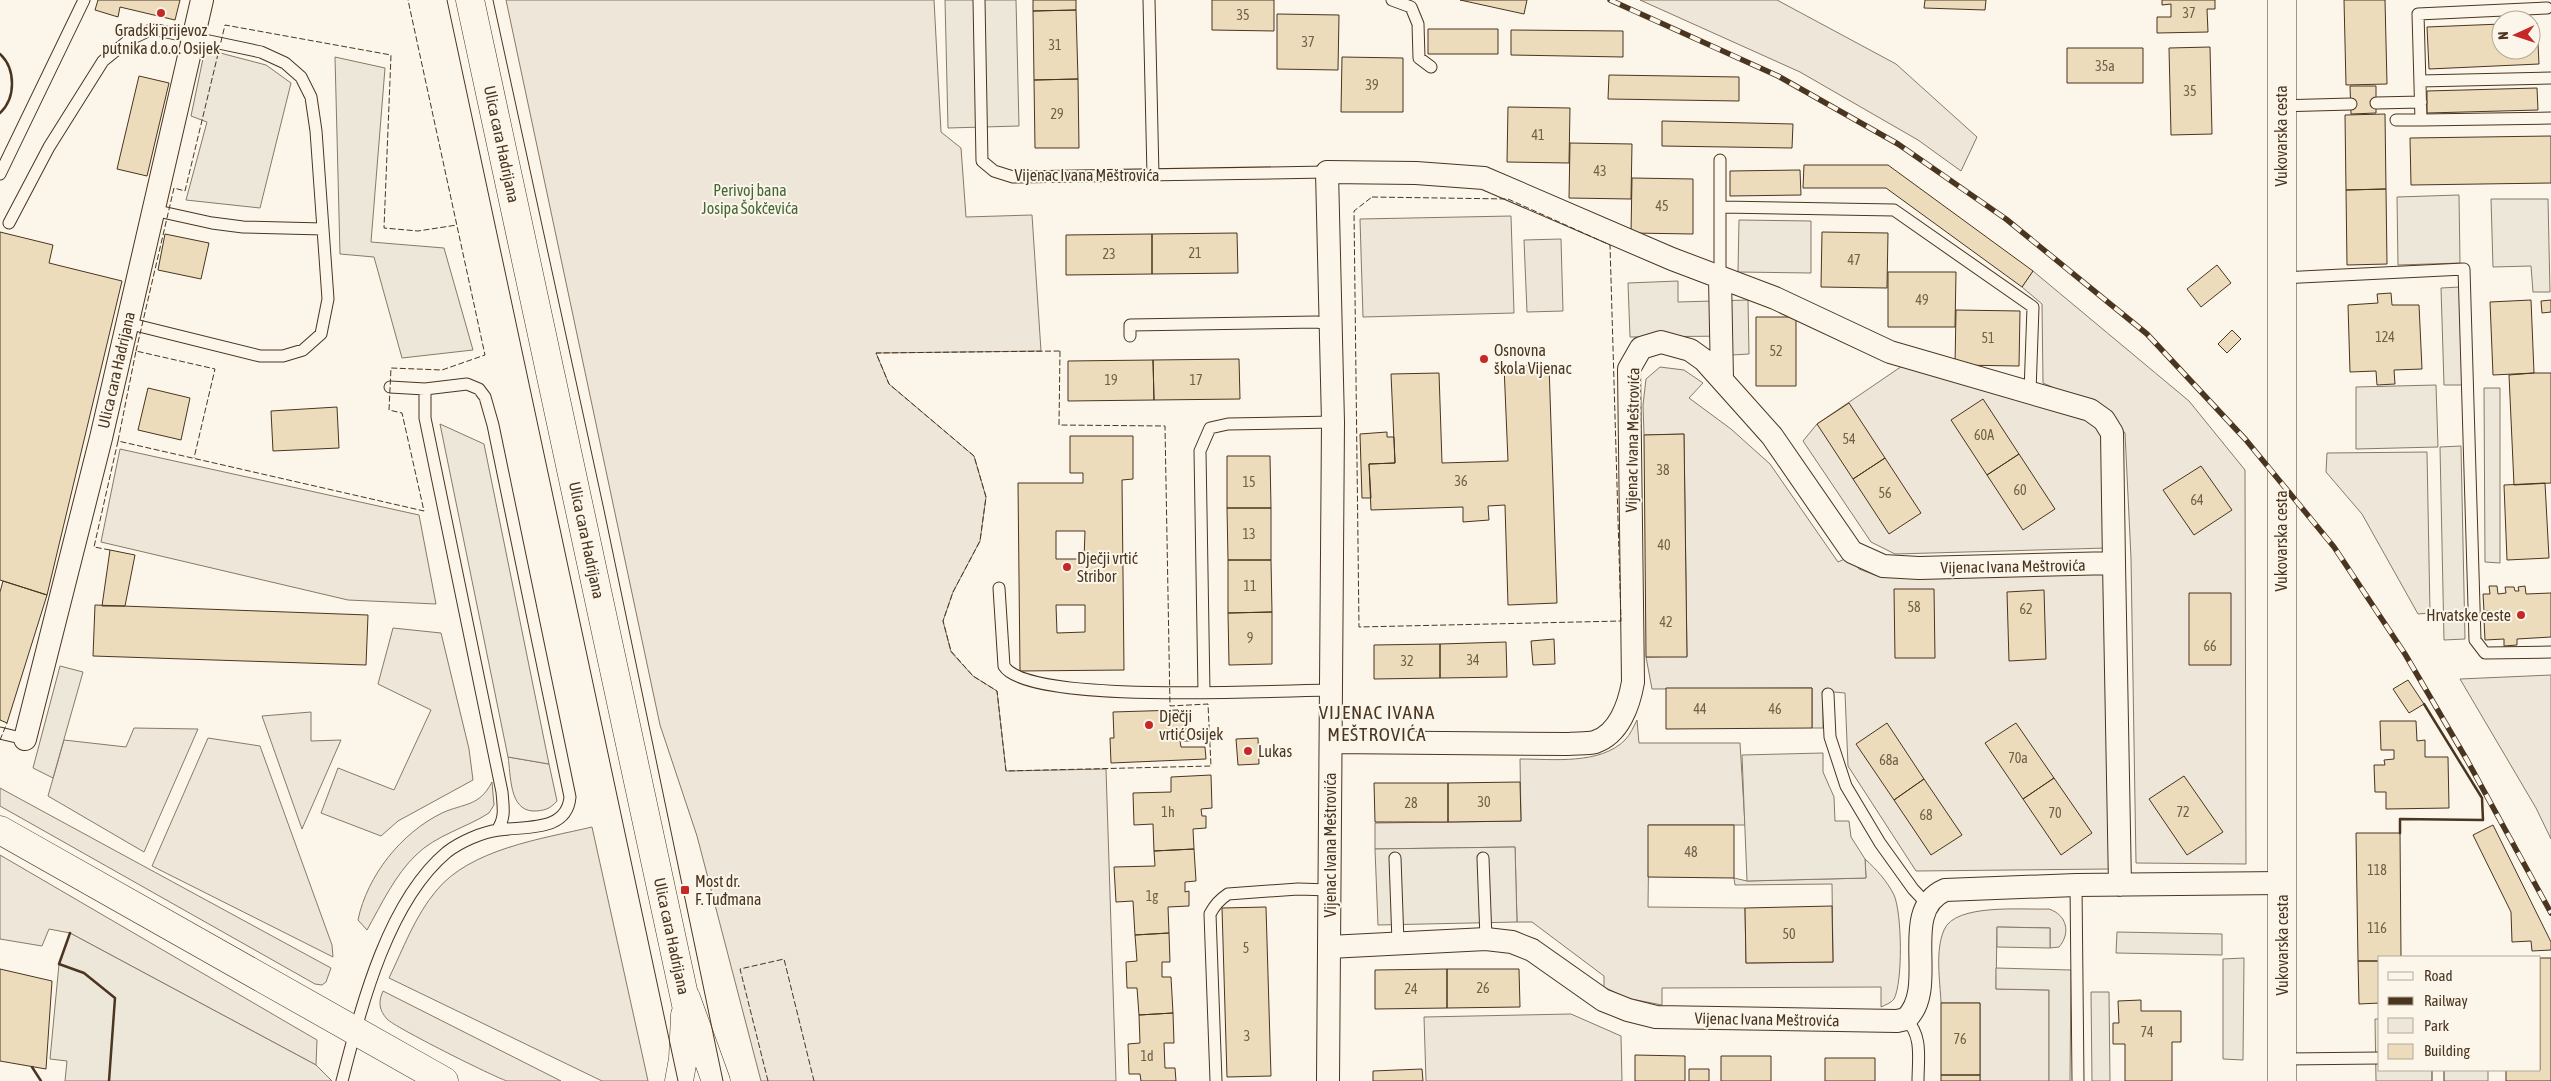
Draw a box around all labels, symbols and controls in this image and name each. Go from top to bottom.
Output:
house number: 37 [2182,5,2196,21]
marker: Gradski prijevoz putnika d.o.o. Osijek [155,7,167,19]
house number: 35 [1236,7,1250,23]
north arrow [2491,10,2541,60]
place label: Gradski prijevoz putnika d.o.o. Osijek [102,21,220,58]
text: N [2495,31,2511,40]
house number: 37 [1301,34,1315,50]
house number: 31 [1048,37,1062,53]
house number: 35a [2095,58,2115,74]
house number: 39 [1365,77,1379,93]
house number: 35 [2183,83,2197,99]
street label: Ulica cara Hadrijana [480,84,523,204]
street label: Vukovarska cesta [2272,85,2290,187]
house number: 29 [1050,106,1064,122]
house number: 41 [1531,127,1545,143]
house number: 43 [1593,163,1607,179]
street label: Vijenac Ivana Meštrovića [1014,166,1160,185]
park label: Perivoj bana Josipa Šokčevića [702,181,798,218]
house number: 45 [1655,198,1669,214]
house number: 21 [1188,245,1202,261]
house number: 23 [1102,246,1116,262]
house number: 47 [1847,252,1861,268]
house number: 49 [1915,292,1929,308]
street label: Ulica cara Hadrijana [94,310,139,430]
house number: 124 [2375,329,2395,345]
house number: 51 [1981,330,1995,346]
place label: Osnovna škola Vijenac [1494,341,1571,378]
house number: 52 [1769,343,1783,359]
marker: Osnovna škola Vijenac [1478,353,1490,365]
street label: Vijenac Ivana Meštrovića [1622,367,1643,513]
house number: 19 [1104,372,1118,388]
house number: 17 [1189,372,1203,388]
house number: 60A [1974,427,1994,443]
house number: 54 [1842,431,1856,447]
house number: 38 [1656,462,1670,478]
house number: 36 [1454,473,1468,489]
house number: 15 [1242,474,1256,490]
street label: Ulica cara Hadrijana [565,480,608,600]
house number: 60 [2013,482,2027,498]
house number: 56 [1878,485,1892,501]
street label: Vukovarska cesta [2272,490,2290,592]
house number: 64 [2190,492,2204,508]
house number: 13 [1242,526,1256,542]
house number: 40 [1657,537,1671,553]
place label: Dječji vrtić Stribor [1077,549,1138,585]
street label: Vijenac Ivana Meštrovića [1940,556,2086,577]
marker: Dječji vrtić Stribor [1061,561,1073,573]
house number: 11 [1243,578,1257,594]
house number: 58 [1907,599,1921,615]
house number: 62 [2019,601,2033,617]
place label: Hrvatske ceste [2426,606,2511,624]
marker: Hrvatske ceste [2515,609,2527,621]
house number: 42 [1659,614,1673,630]
house number: 9 [1247,630,1253,646]
house number: 66 [2203,638,2217,654]
house number: 34 [1466,652,1480,668]
house number: 32 [1400,653,1414,669]
district label: VIJENAC IVANA MEŠTROVIĆA [1319,701,1435,745]
house number: 44 [1693,701,1707,717]
house number: 46 [1768,701,1782,717]
place label: Dječji vrtić Osijek [1159,707,1223,744]
marker: Dječji vrtić Osijek [1143,719,1155,731]
place label: Lukas [1258,742,1292,760]
marker: Lukas [1242,745,1254,757]
house number: 70a [2008,750,2028,766]
house number: 68a [1879,752,1899,768]
street label: Vijenac Ivana Meštrovića [1321,772,1340,918]
house number: 30 [1477,794,1491,810]
house number: 28 [1404,795,1418,811]
house number: 1h [1161,804,1175,820]
house number: 72 [2176,804,2190,820]
house number: 70 [2048,805,2062,821]
house number: 68 [1919,807,1933,823]
house number: 48 [1684,844,1698,860]
house number: 118 [2367,862,2387,878]
place label: Most dr. F. Tuđmana [695,872,762,908]
street label: Ulica cara Hadrijana [650,876,693,996]
marker: Most dr. F. Tuđmana [679,884,691,896]
house number: 1g [1146,888,1158,904]
street label: Vukovarska cesta [2273,894,2291,996]
house number: 116 [2367,920,2387,936]
house number: 50 [1782,926,1796,942]
house number: 5 [1243,940,1249,956]
legend [2378,956,2541,1071]
text: Road [2424,967,2453,984]
house number: 26 [1476,980,1490,996]
house number: 24 [1404,981,1418,997]
text: Railway [2424,992,2468,1009]
street label: Vijenac Ivana Meštrovića [1694,1009,1840,1030]
text: Park [2424,1017,2449,1034]
house number: 74 [2140,1024,2154,1040]
house number: 3 [1244,1028,1250,1044]
house number: 76 [1953,1031,1967,1047]
text: Building [2424,1042,2470,1059]
house number: 1d [1140,1048,1154,1064]

